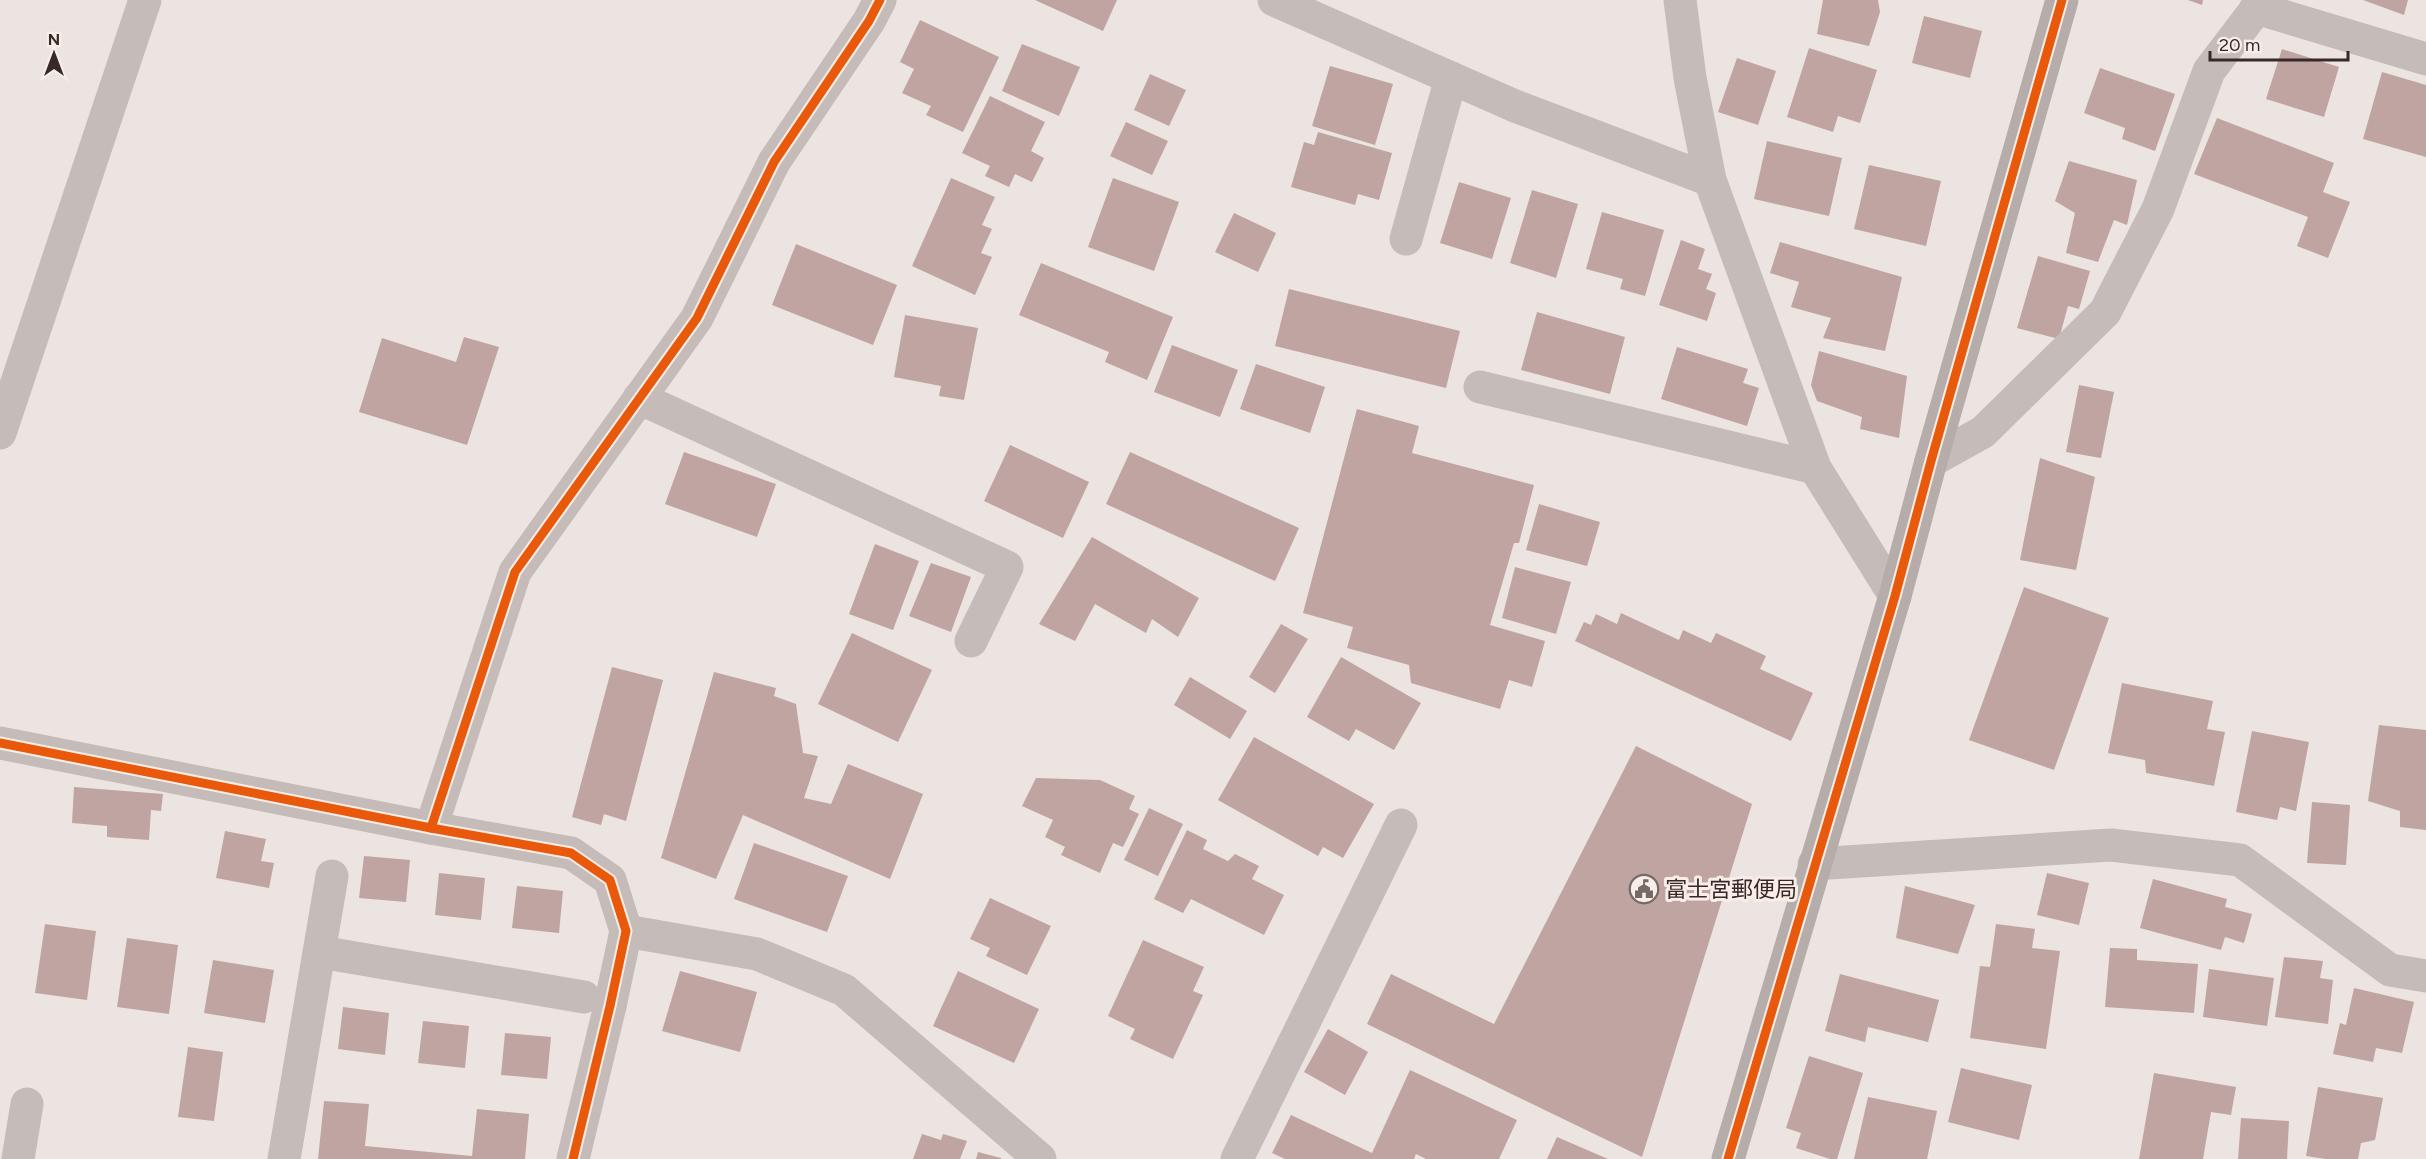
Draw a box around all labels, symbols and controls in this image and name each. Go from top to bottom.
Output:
north arrow [24,24,84,84]
scale bar [2210,24,2348,62]
text: N [48,30,60,49]
text: 20 m [2219,34,2260,56]
public building icon: 富士宮郵便局 [1628,873,1660,905]
place label: 富士宮郵便局 [1665,876,1797,903]

